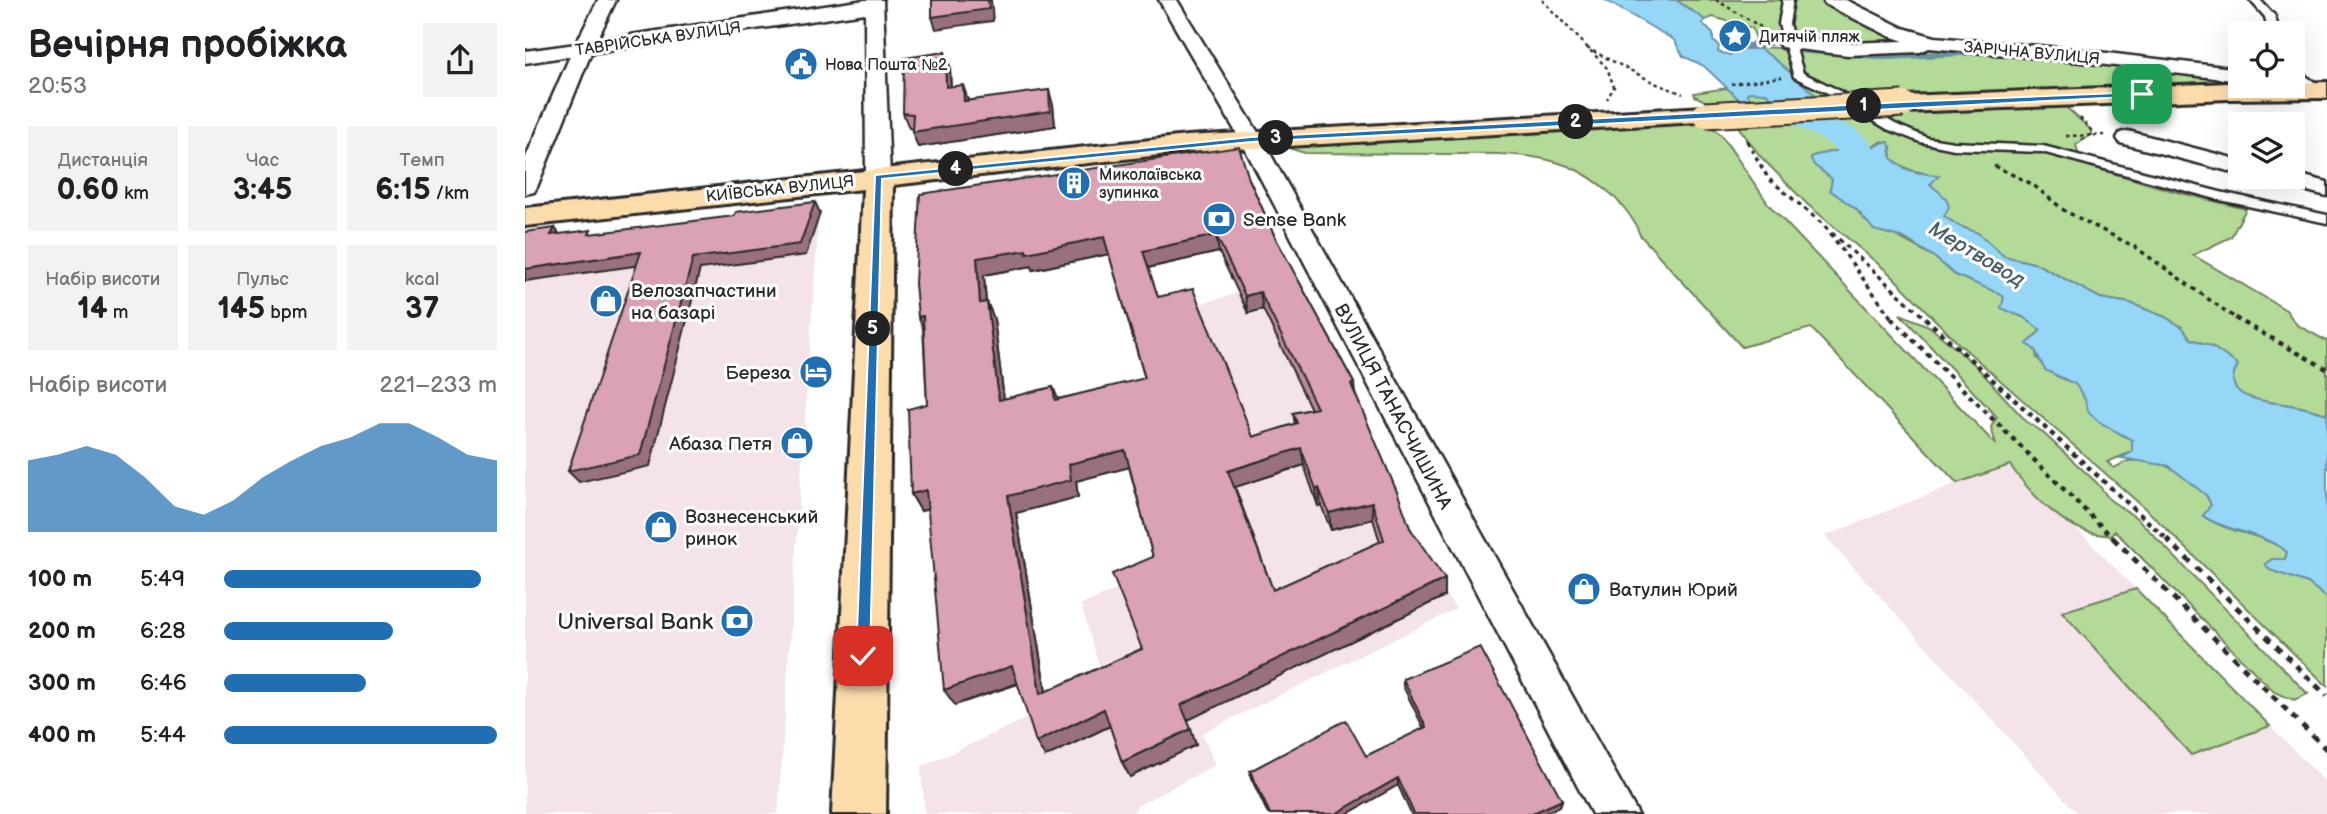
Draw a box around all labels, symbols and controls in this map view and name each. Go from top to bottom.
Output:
place icon: Дитячій пляж [1716,17,1754,55]
street label: ТАВРІЙСЬКА ВУЛИЦЯ [574,18,742,61]
map controls [2228,21,2305,189]
button: locate [2228,21,2305,98]
text: Вечірня пробіжка [28,23,347,68]
button: share [423,23,497,97]
place label: Дитячій пляж [1759,28,1860,47]
street label: ЗАРІЧНА ВУЛИЦЯ [1963,38,2101,69]
public building icon: Нова Пошта №2 [782,45,820,83]
place label: Нова Пошта №2 [825,56,948,75]
pin [2112,64,2172,124]
text: 20:53 [28,72,87,100]
icon: arrive [2123,75,2161,113]
pin: 1 [1847,88,1881,124]
text: 1 [1860,94,1868,117]
pin: 2 [1559,104,1593,140]
text: 2 [1570,110,1581,133]
button: layers [2228,112,2305,189]
pin: 3 [1259,120,1293,156]
text: 3 [1270,126,1281,149]
text: Дистанція [58,149,148,172]
text: Час [246,149,279,172]
text: Темп [400,149,445,172]
pin: 4 [939,152,973,186]
text: 4 [950,157,961,180]
building icon: Миколаївська зупинка [1055,164,1093,202]
place label: Миколаївська зупинка [1099,166,1202,203]
street label: КИЇВСЬКА ВУЛИЦЯ [705,170,855,207]
text: 0.60 [57,172,119,208]
text: 3:45 [233,172,292,208]
text: 6:15 [375,172,430,208]
text: km [119,182,149,205]
text: /km [430,182,469,205]
bank icon: Sense Bank [1200,200,1238,238]
place label: Sense Bank [1243,209,1347,232]
water label: Мертвовод [1924,216,2029,293]
text: Набір висоти [45,268,160,291]
text: Пульс [236,268,289,291]
text: kcal [405,268,439,291]
place label: Велозапчастини на базарі [631,280,777,325]
shop icon: Велозапчастини на базарі [587,282,625,320]
text: 14 [77,291,108,327]
text: 145 [217,291,265,327]
text: 37 [405,291,439,327]
street label: ВУЛИЦЯ ТАНАСЧИШИНА [1329,300,1457,514]
text: m [108,301,128,324]
text: bpm [265,301,308,324]
pin: 5 [855,312,891,346]
text: 5 [867,317,878,340]
hotel icon: Береза [797,353,835,391]
place label: Береза [726,362,791,385]
text: Набір висоти [28,371,167,399]
text: 221–233 m [380,371,497,399]
shop icon: Абаза Петя [778,424,816,462]
place label: Абаза Петя [668,433,772,456]
place label: Вознесенський ринок [685,506,818,551]
shop icon: Вознесенський ринок [642,508,680,546]
text: 100 m [28,565,92,593]
text: 5:49 [140,565,185,593]
shop icon: Ватулин Юрий [1565,570,1603,608]
place label: Ватулин Юрий [1609,579,1738,602]
bank icon: Universal Bank [718,602,756,640]
place label: Universal Bank [557,608,714,636]
text: 200 m [28,617,96,645]
text: 6:28 [140,617,186,645]
pin [833,626,893,686]
icon: check [844,637,882,675]
text: 300 m [28,669,96,697]
text: 6:46 [140,669,187,697]
text: 400 m [28,721,96,749]
text: 5:44 [140,721,186,749]

